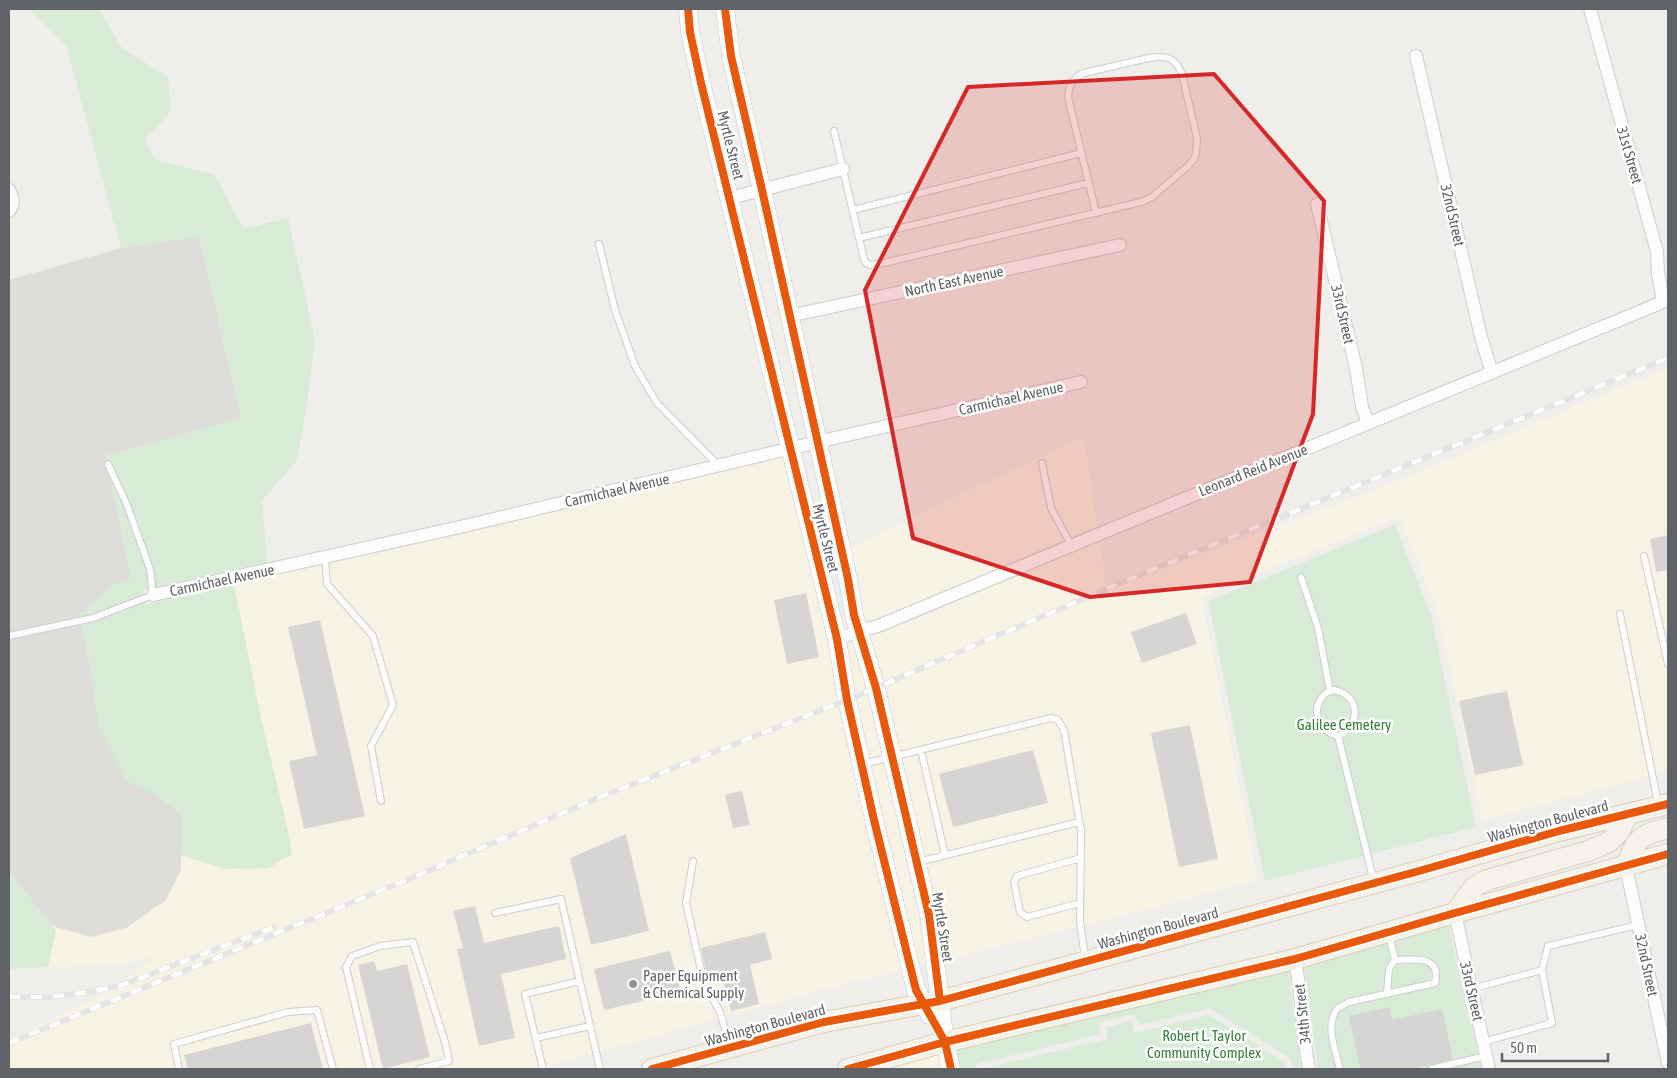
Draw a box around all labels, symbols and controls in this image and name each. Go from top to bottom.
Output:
street label: Myrtle Street [714,109,748,181]
street label: 31st Street [1614,124,1646,186]
street label: 32nd Street [1438,182,1468,248]
street label: North East Avenue [903,262,1005,300]
street label: 33rd Street [1328,283,1358,345]
street label: Carmichael Avenue [957,378,1065,418]
street label: Leonard Reid Avenue [1196,440,1310,500]
street label: Carmichael Avenue [563,470,671,510]
street label: Myrtle Street [809,502,843,574]
street label: Carmichael Avenue [168,561,276,599]
park label: Galilee Cemetery [1297,716,1391,733]
street label: Washington Boulevard [1486,797,1610,845]
street label: Myrtle Street [929,891,957,963]
street label: Washington Boulevard [1096,904,1220,952]
street label: 32nd Street [1632,932,1662,998]
street label: 33rd Street [1457,960,1487,1022]
place label: Paper Equipment & Chemical Supply [643,967,744,1001]
marker: Paper Equipment & Chemical Supply [627,978,639,990]
street label: 34th Street [1290,983,1314,1045]
street label: Washington Boulevard [703,1001,827,1049]
park label: Robert L. Taylor Community Complex [1147,1027,1261,1061]
scale bar [1502,1030,1608,1062]
text: 50 m [1510,1039,1537,1056]

